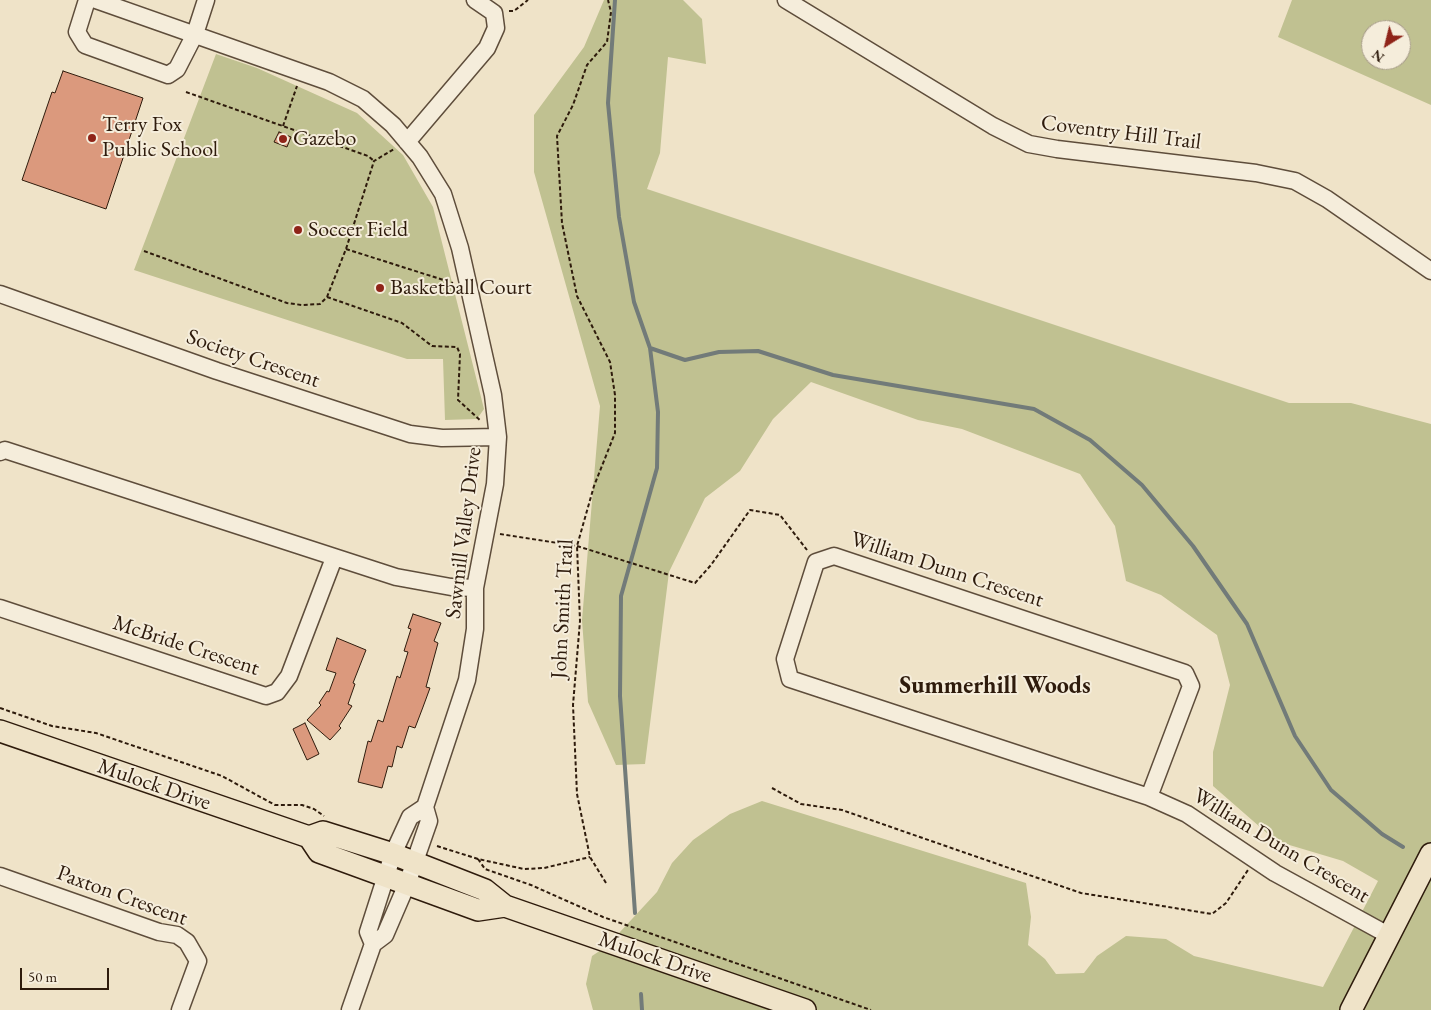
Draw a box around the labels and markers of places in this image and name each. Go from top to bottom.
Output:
place label: Terry Fox Public School [102,112,218,164]
place label: Gazebo [293,126,356,152]
marker: Terry Fox Public School [86,132,98,144]
marker: Gazebo [277,133,289,145]
place label: Soccer Field [308,217,408,243]
marker: Soccer Field [292,224,304,236]
place label: Basketball Court [390,275,532,301]
marker: Basketball Court [374,282,386,294]

